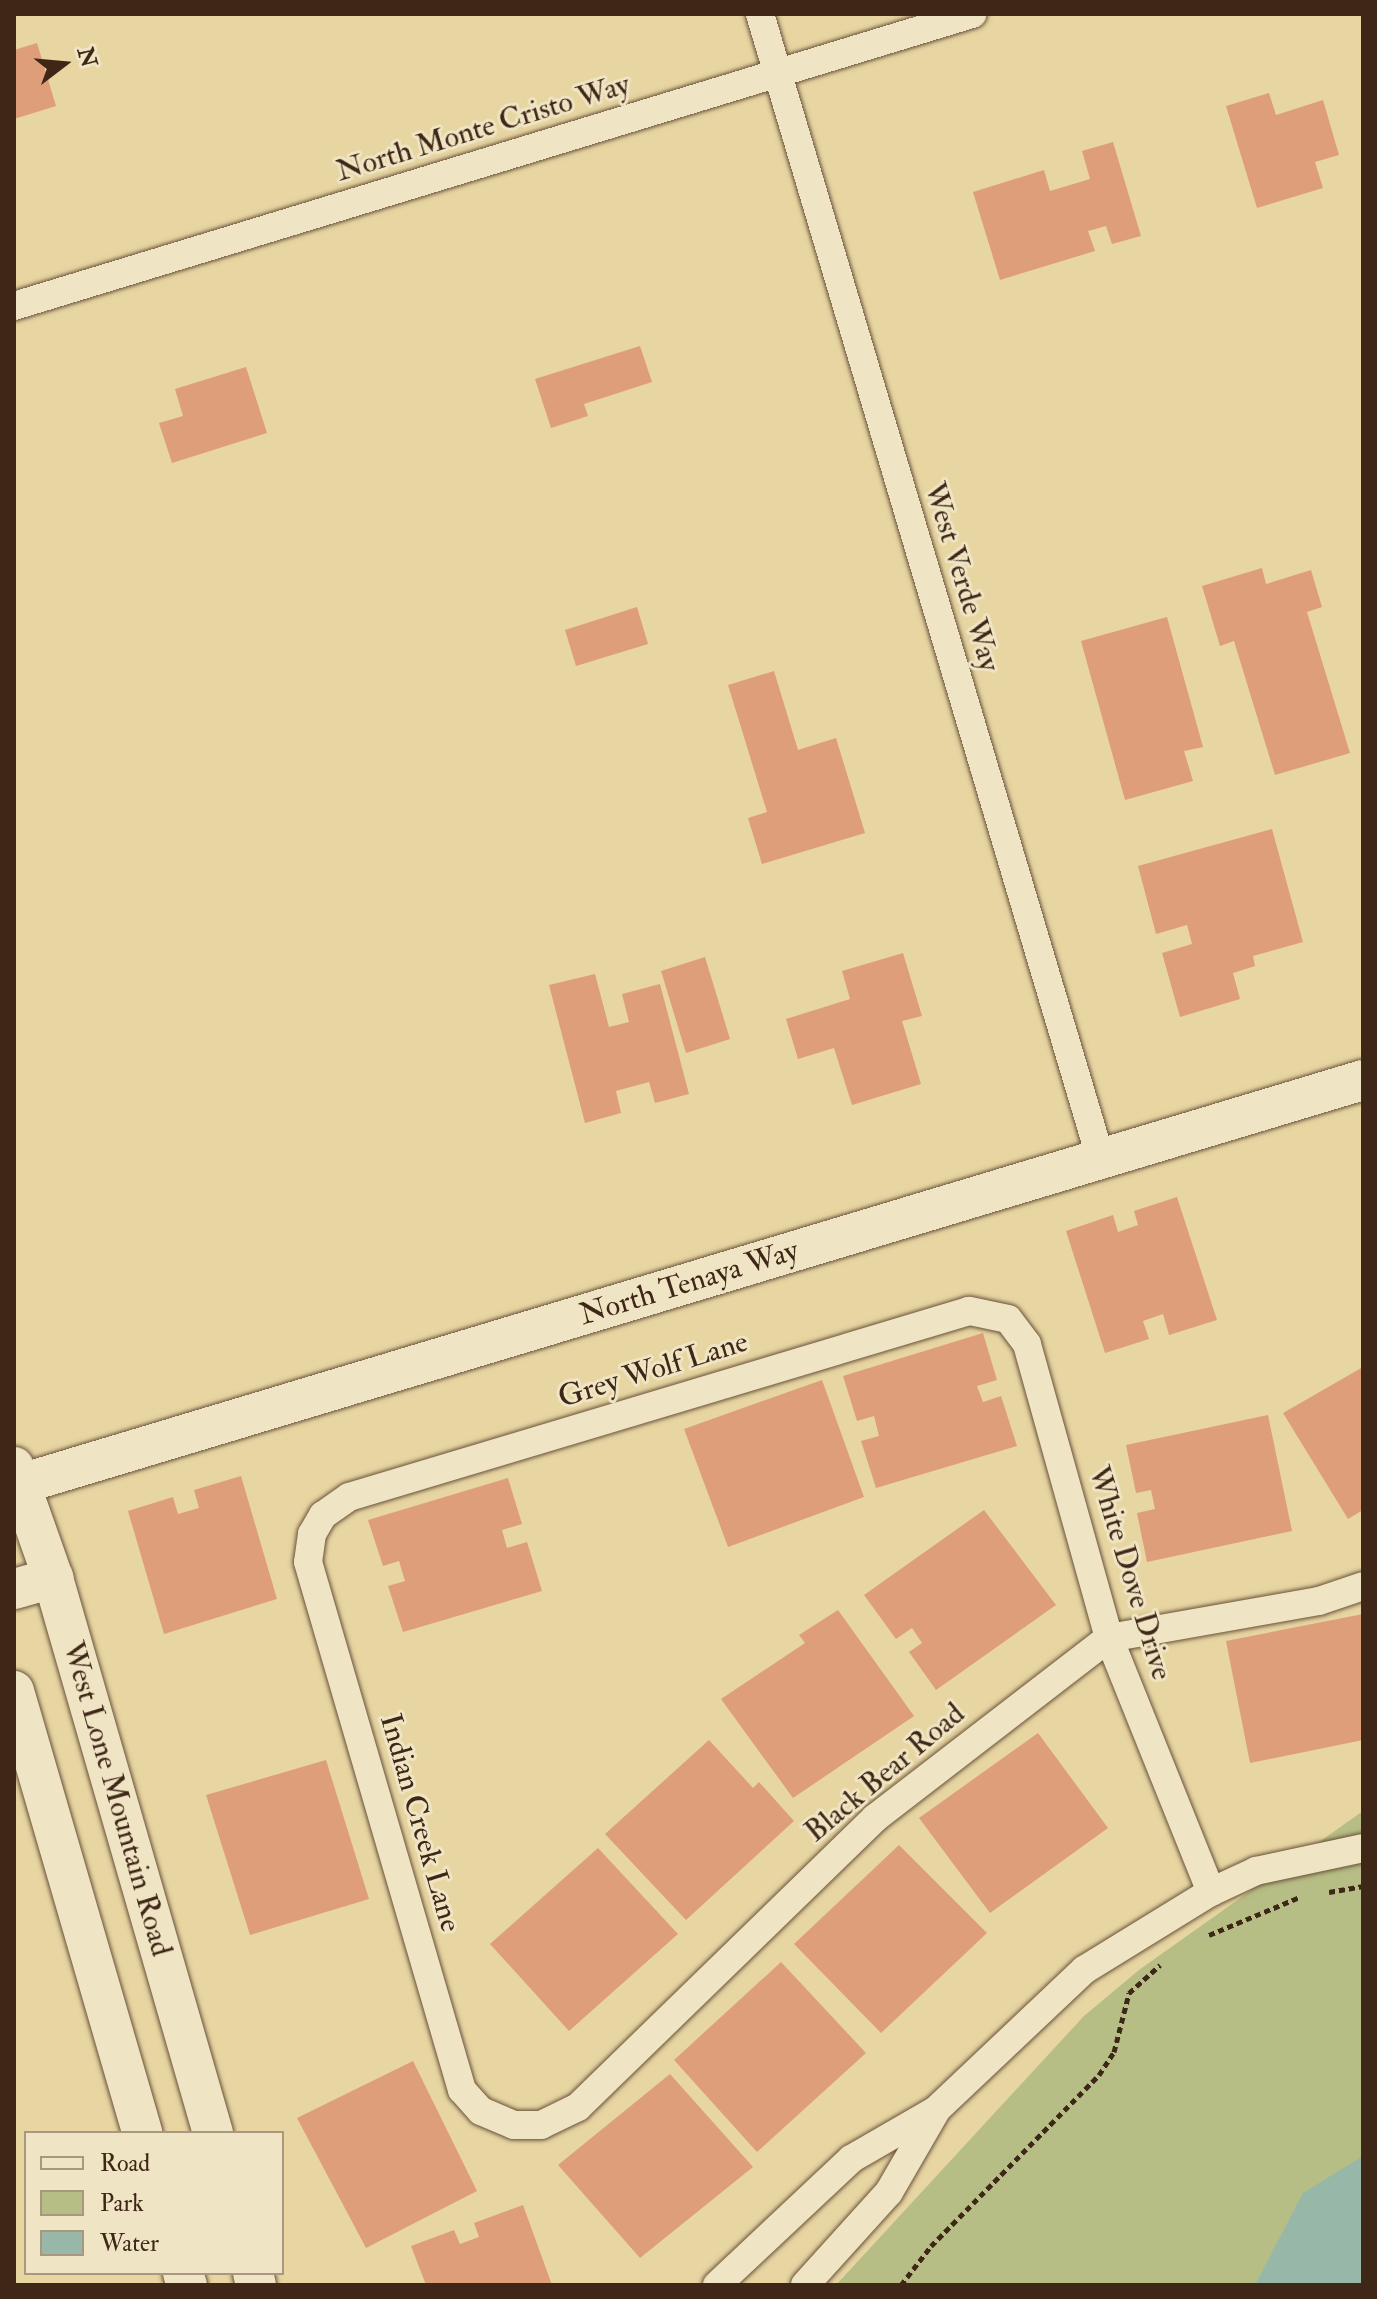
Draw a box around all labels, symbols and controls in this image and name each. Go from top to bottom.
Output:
north arrow [24,24,104,104]
text: N [71,44,103,71]
street label: North Monte Cristo Way [332,66,634,190]
street label: West Verde Way [916,478,1008,676]
street label: North Tenaya Way [575,1233,803,1333]
street label: Grey Wolf Lane [554,1324,752,1416]
street label: White Dove Drive [1080,1462,1180,1684]
street label: West Lone Mountain Road [55,1638,179,1960]
street label: Black Bear Road [798,1696,972,1850]
street label: Indian Creek Lane [372,1710,468,1936]
legend [24,2131,284,2275]
text: Road [100,2148,150,2179]
text: Park [100,2188,144,2219]
text: Water [100,2228,159,2259]

